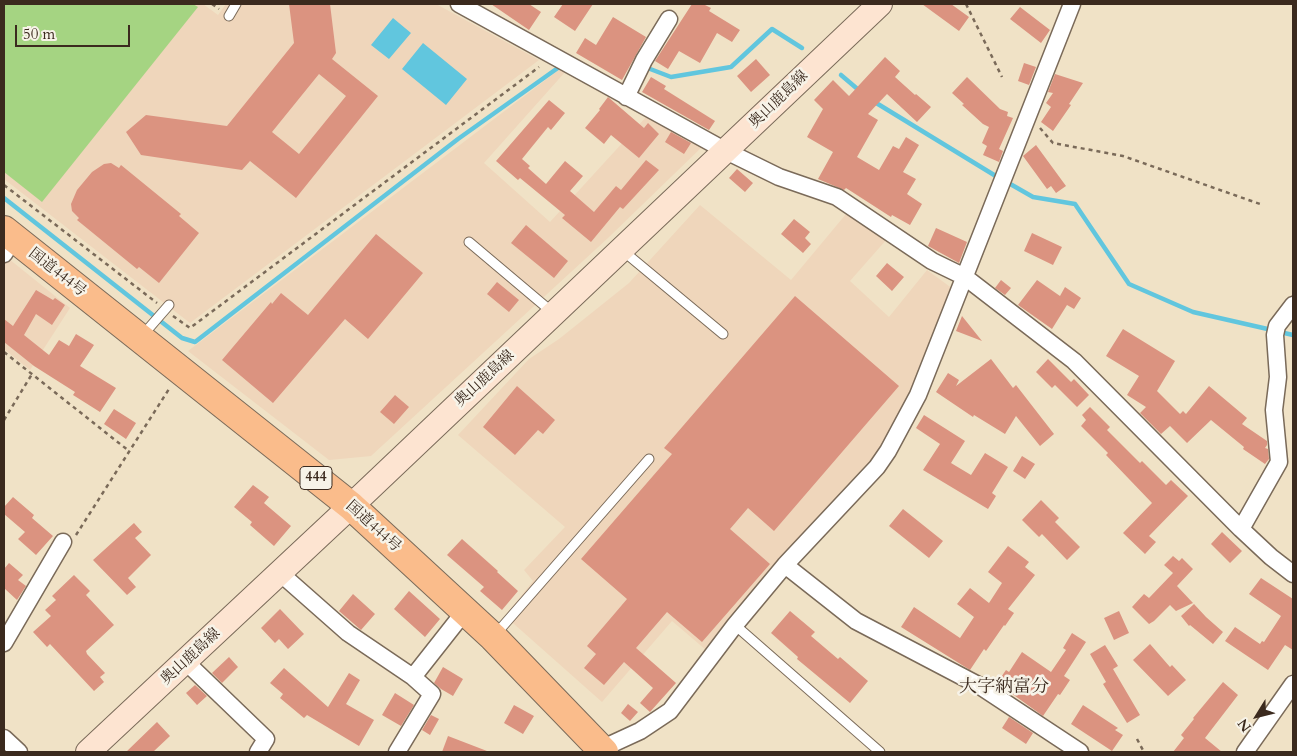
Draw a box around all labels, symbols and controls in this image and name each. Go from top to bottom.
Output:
scale bar [18,15,132,47]
text: 50 m [23,24,55,44]
street label: 奥山鹿島線 [746,67,812,133]
street label: 国道444号 [25,245,89,301]
street label: 奥山鹿島線 [451,347,519,411]
road number: 444 [300,466,332,489]
street label: 国道444号 [342,498,404,556]
street label: 奥山鹿島線 [157,625,225,689]
district label: 大字納富分 [959,677,1049,699]
north arrow [1232,691,1282,741]
text: N [1233,715,1256,736]

